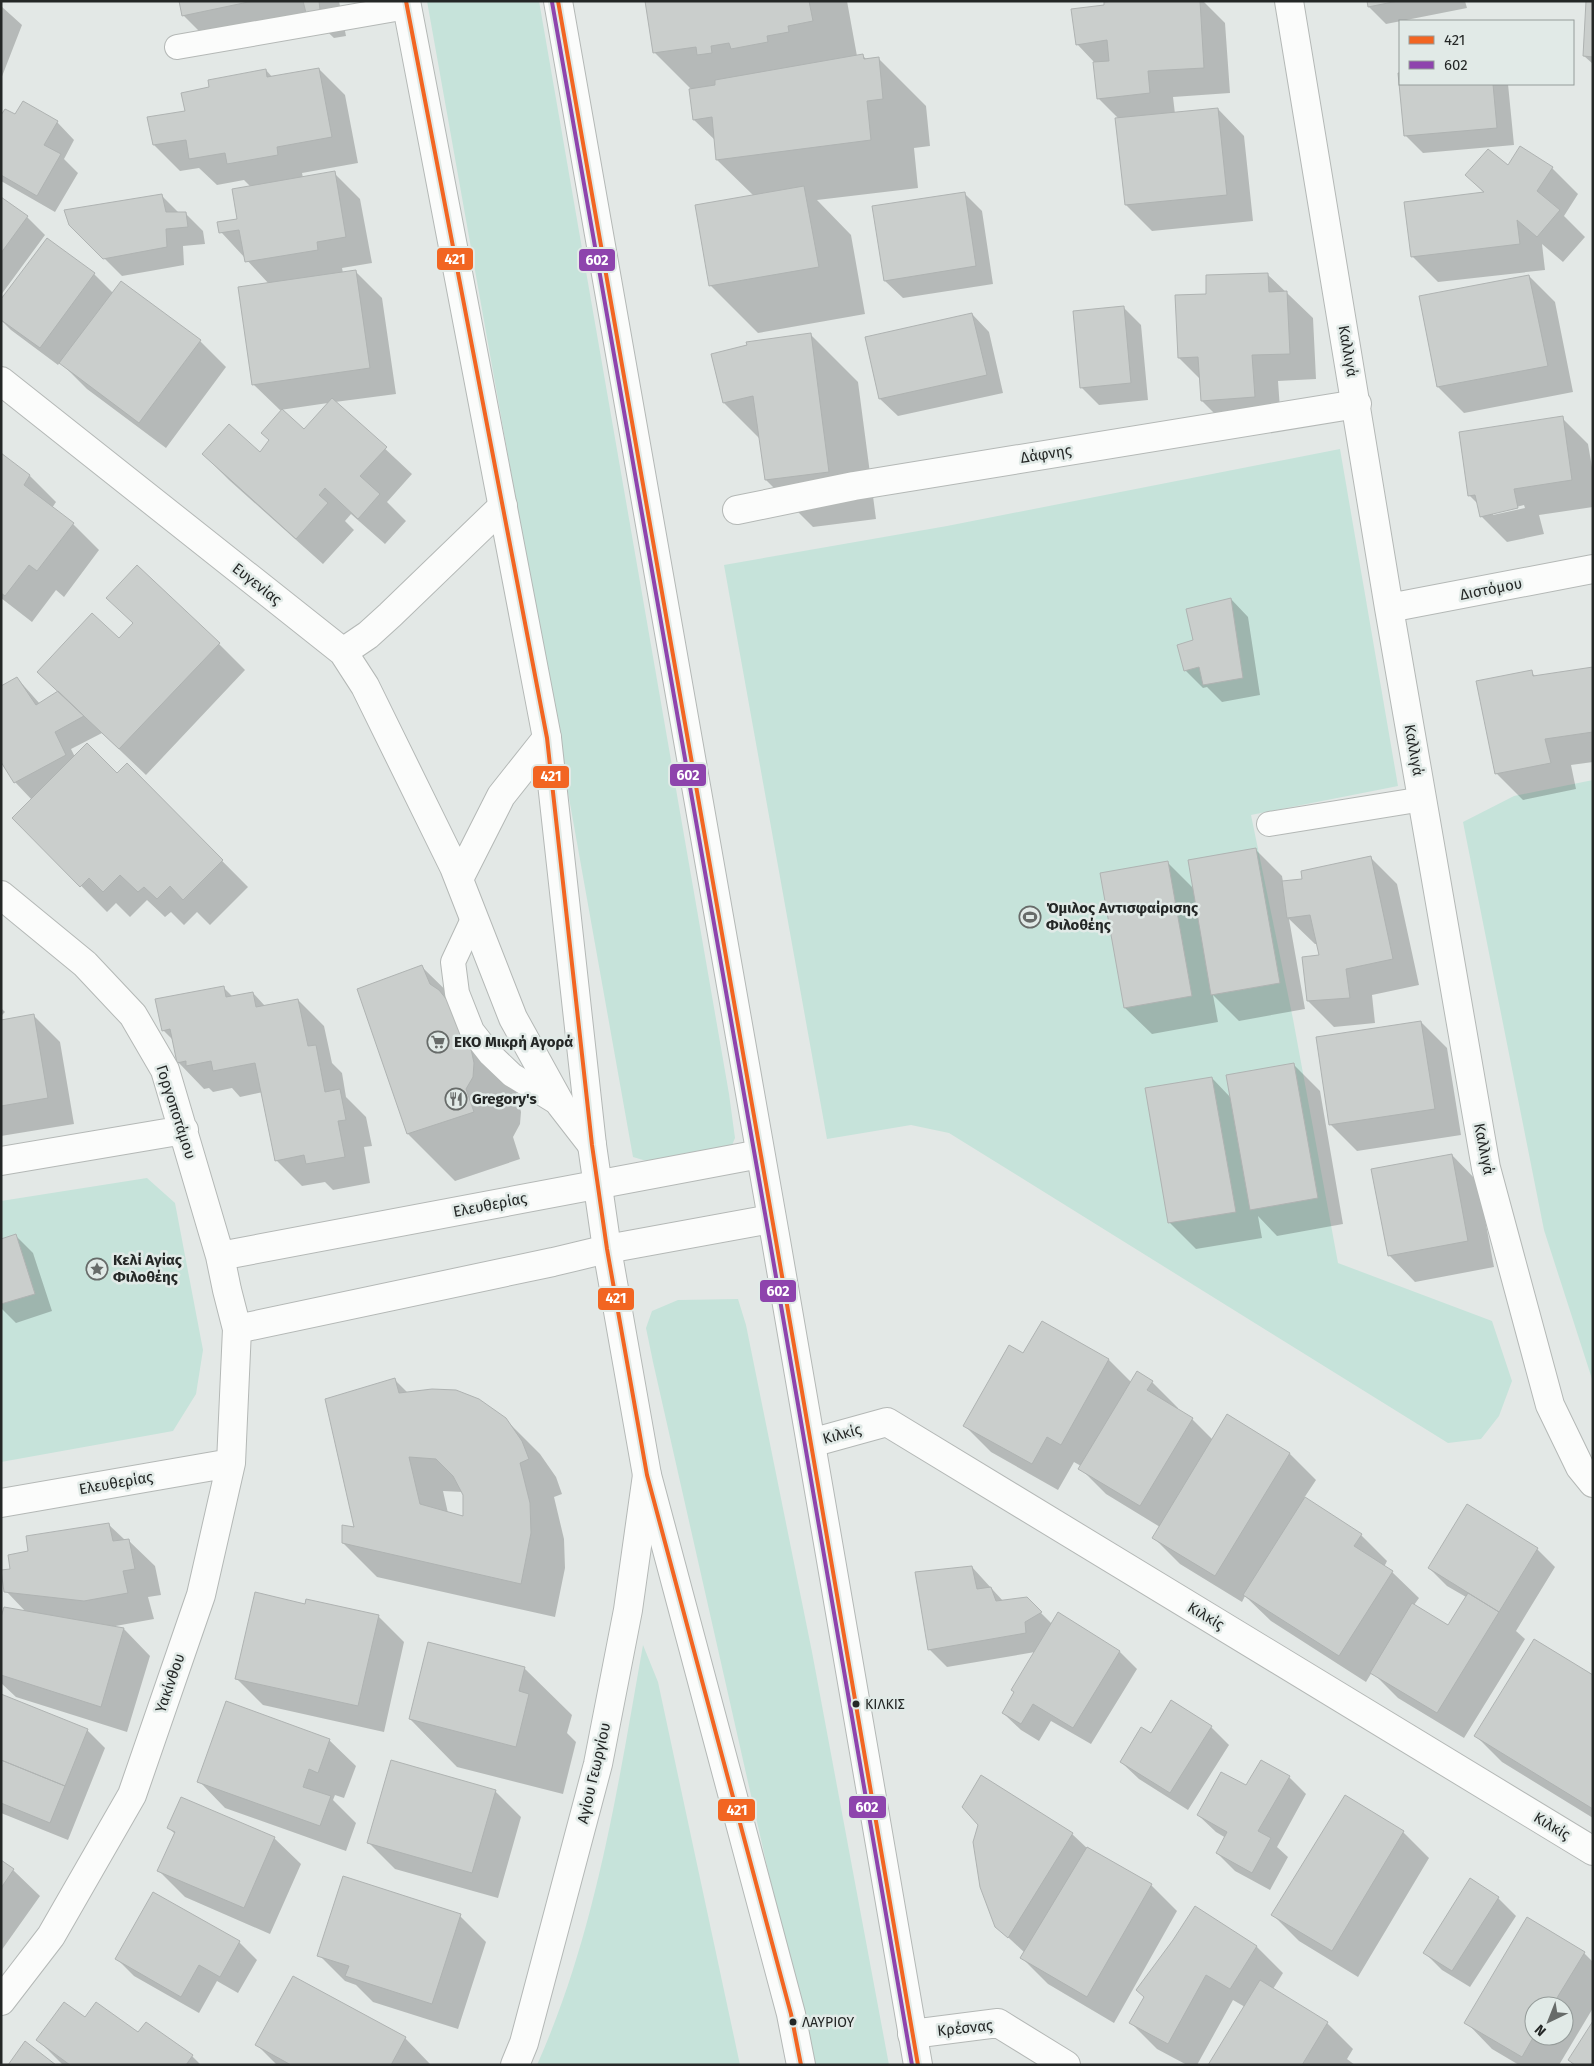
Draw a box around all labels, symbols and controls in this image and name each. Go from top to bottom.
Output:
legend [1399,20,1574,85]
text: 421 [1444,31,1465,49]
text: 602 [1444,56,1468,74]
line badge: 421 [436,247,474,271]
line badge: 602 [578,248,616,272]
text: 421 [444,251,466,268]
text: 602 [585,252,609,269]
street label: Καλλιγά [1335,324,1361,378]
street label: Δάφνης [1019,441,1073,467]
street label: Ευγενίας [229,559,285,609]
street label: Διστόμου [1458,574,1524,604]
street label: Καλλιγά [1401,723,1427,777]
line badge: 602 [669,763,707,787]
line badge: 421 [532,765,570,789]
text: 602 [676,767,700,784]
text: 421 [540,768,562,785]
place label: Όμιλος Αντισφαίρισης Φιλοθέης [1046,899,1199,934]
sports icon: Όμιλος Αντισφαίρισης Φιλοθέης [1018,905,1042,929]
supermarket icon: ΕΚΟ Μικρή Αγορά [426,1030,450,1054]
place label: ΕΚΟ Μικρή Αγορά [454,1033,573,1051]
street label: Γοργοποτάμου [152,1063,200,1161]
restaurant icon: Gregory's [444,1087,468,1111]
place label: Gregory's [472,1090,537,1108]
street label: Καλλιγά [1470,1122,1498,1176]
street label: Ελευθερίας [452,1189,528,1221]
place label: Κελί Αγίας Φιλοθέης [113,1251,183,1286]
place icon: Κελί Αγίας Φιλοθέης [85,1257,109,1281]
line badge: 602 [759,1279,797,1303]
text: 602 [766,1283,790,1300]
line badge: 421 [597,1287,635,1311]
text: 421 [605,1290,627,1307]
street label: Κιλκίς [821,1420,863,1448]
street label: Ελευθερίας [78,1468,154,1498]
street label: Κιλκίς [1184,1598,1228,1634]
street label: Υακίνθου [151,1651,189,1715]
place label: ΚΙΛΚΙΣ [865,1696,905,1713]
marker: ΚΙΛΚΙΣ [851,1699,861,1709]
street label: Αγίου Γεωργίου [574,1721,614,1825]
line badge: 602 [848,1795,887,1819]
line badge: 421 [717,1798,756,1822]
text: 602 [855,1799,879,1816]
text: 421 [726,1802,748,1819]
street label: Κιλκίς [1530,1808,1574,1844]
north arrow [1524,1996,1574,2046]
place label: ΛΑΥΡΙΟΥ [802,2014,855,2031]
street label: Κρέσνας [936,2016,994,2040]
marker: ΛΑΥΡΙΟΥ [788,2017,798,2027]
text: N [1531,2021,1550,2040]

